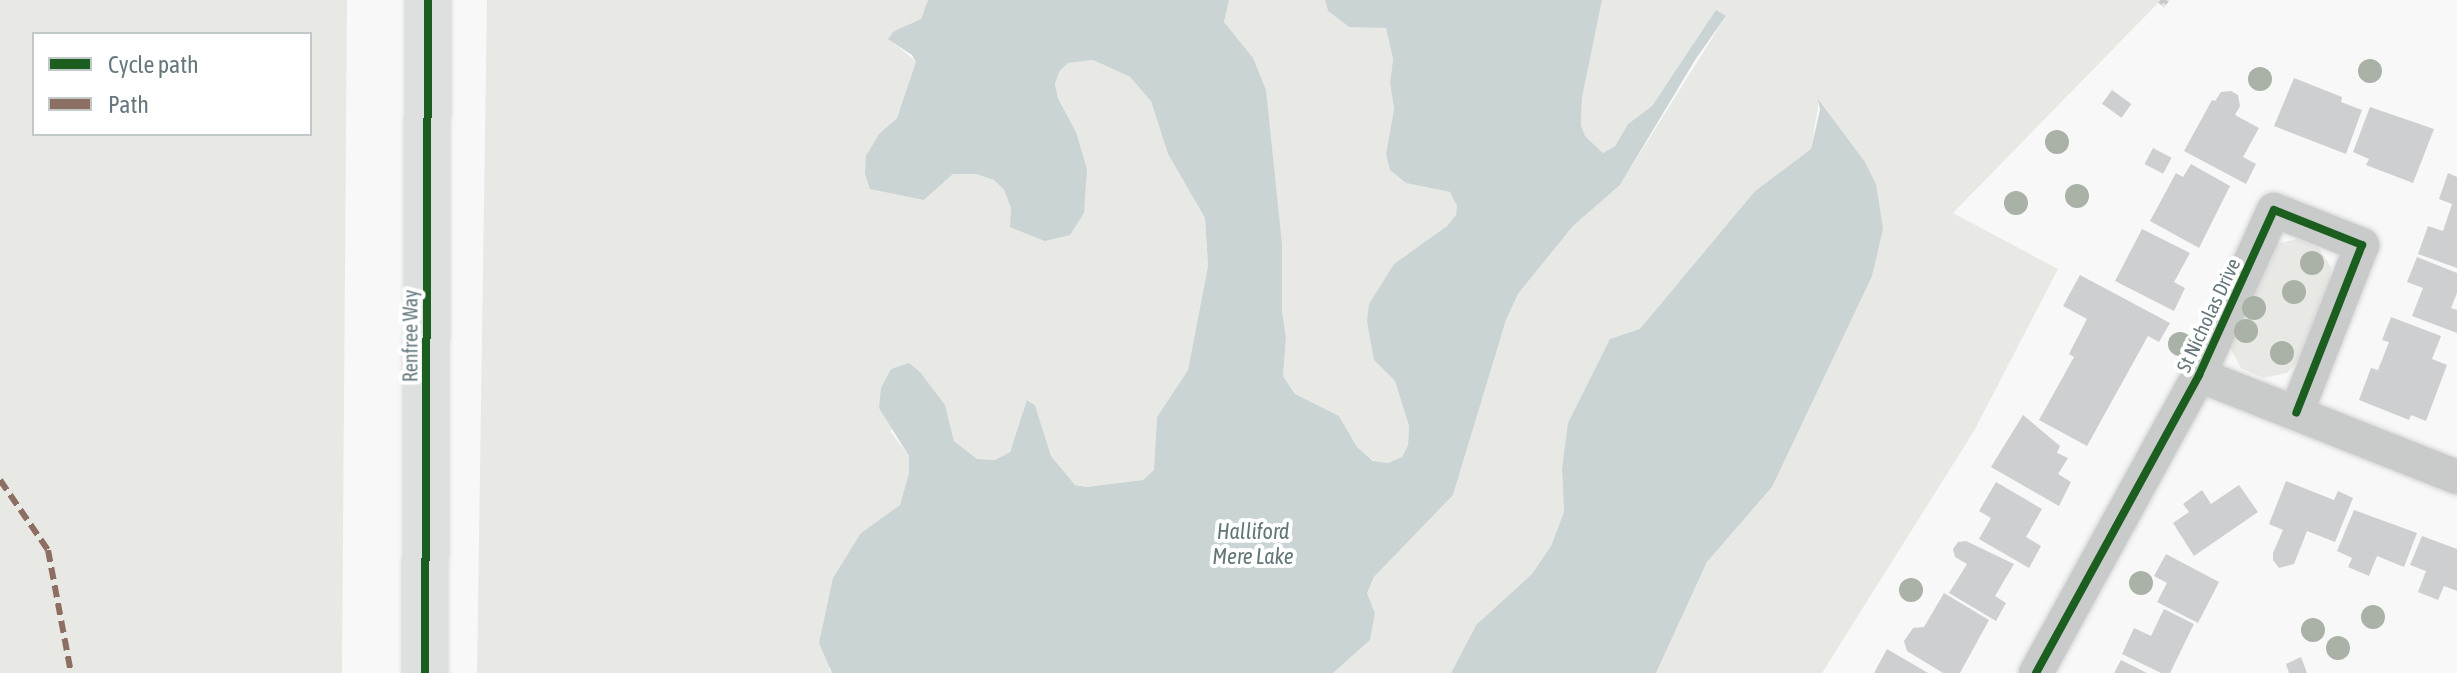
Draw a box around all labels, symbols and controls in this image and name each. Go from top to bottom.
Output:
legend [32,32,312,136]
text: Cycle path [108,51,199,78]
text: Path [108,91,149,118]
street label: St Nicholas Drive [2171,254,2245,376]
street label: Renfree Way [398,290,422,382]
water label: Halliford Mere Lake [1212,518,1294,570]

